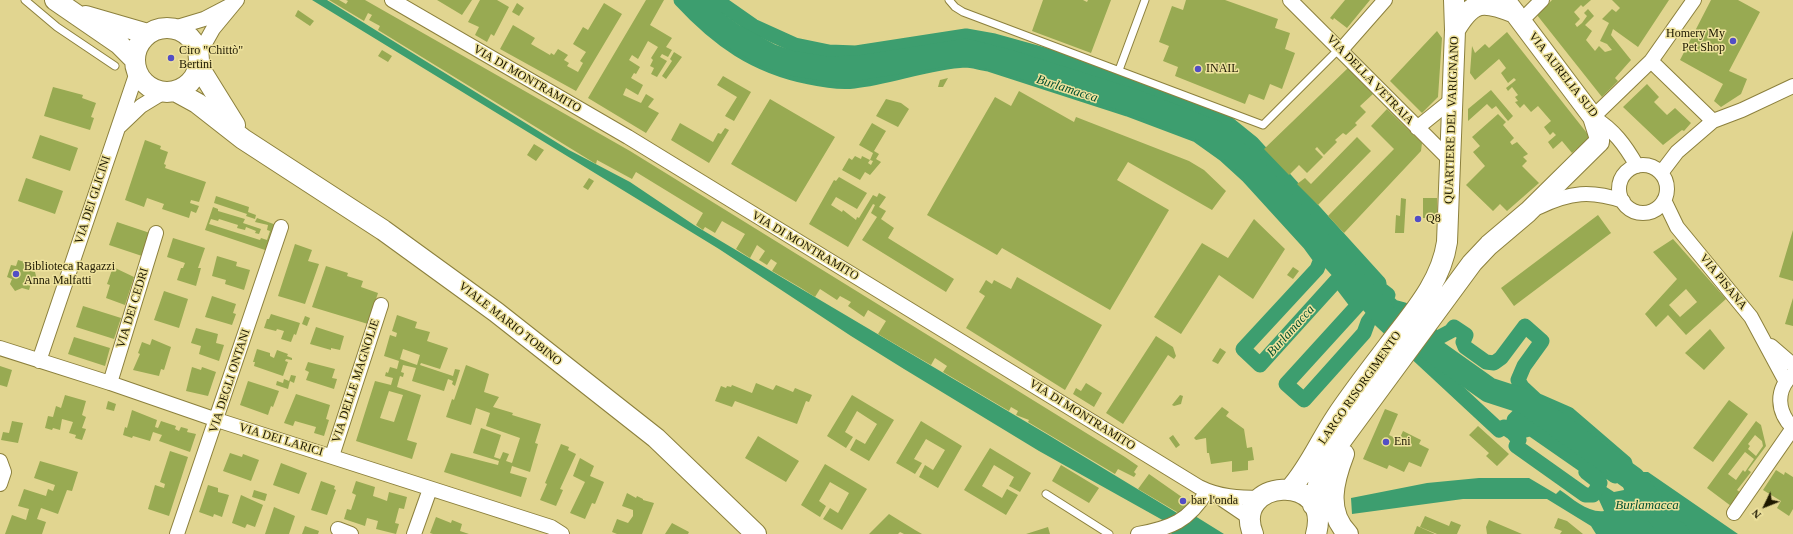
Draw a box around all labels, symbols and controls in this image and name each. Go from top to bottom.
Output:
place label: Homery My Pet Shop [1666,27,1725,55]
street label: VIA AURELIA SUD [1525,30,1601,120]
street label: VIA DELLA VETRAIA [1323,32,1417,128]
street label: QUARTIERE DEL VARIGNANO [1442,36,1462,204]
marker: Homery My Pet Shop [1728,36,1738,46]
street label: VIA DI MONTRAMITO [470,42,584,116]
place label: Ciro "Chittò" Bertini [179,44,243,72]
marker: Ciro "Chittò" Bertini [166,53,176,63]
place label: INAIL [1206,62,1239,76]
marker: INAIL [1193,64,1203,74]
water label: Burlamacca [1034,72,1100,106]
street label: VIA DEI GLICINI [72,154,114,246]
street label: VIA DI MONTRAMITO [749,208,861,284]
place label: Q8 [1426,212,1441,226]
marker: Q8 [1413,214,1423,224]
street label: VIA PISANA [1696,251,1750,313]
place label: Biblioteca Ragazzi Anna Malfatti [24,260,115,288]
street label: VIA DEI CEDRI [114,266,152,350]
marker: Biblioteca Ragazzi Anna Malfatti [11,269,21,279]
street label: VIALE MARIO TOBINO [455,279,565,369]
water label: Burlamacca [1264,302,1318,360]
street label: VIA DELLE MAGNOLIE [329,317,383,445]
street label: VIA DEGLI ONTANI [206,327,254,435]
street label: LARGO RISORGIMENTO [1315,329,1405,447]
street label: VIA DI MONTRAMITO [1026,376,1138,454]
street label: VIA DEI LARICI [237,420,325,460]
place label: Eni [1394,435,1411,449]
marker: Eni [1381,437,1391,447]
north arrow [1745,486,1785,526]
place label: bar l'onda [1191,494,1238,508]
marker: bar l'onda [1178,496,1188,506]
water label: Burlamacca [1615,498,1679,514]
text: N [1749,507,1763,521]

